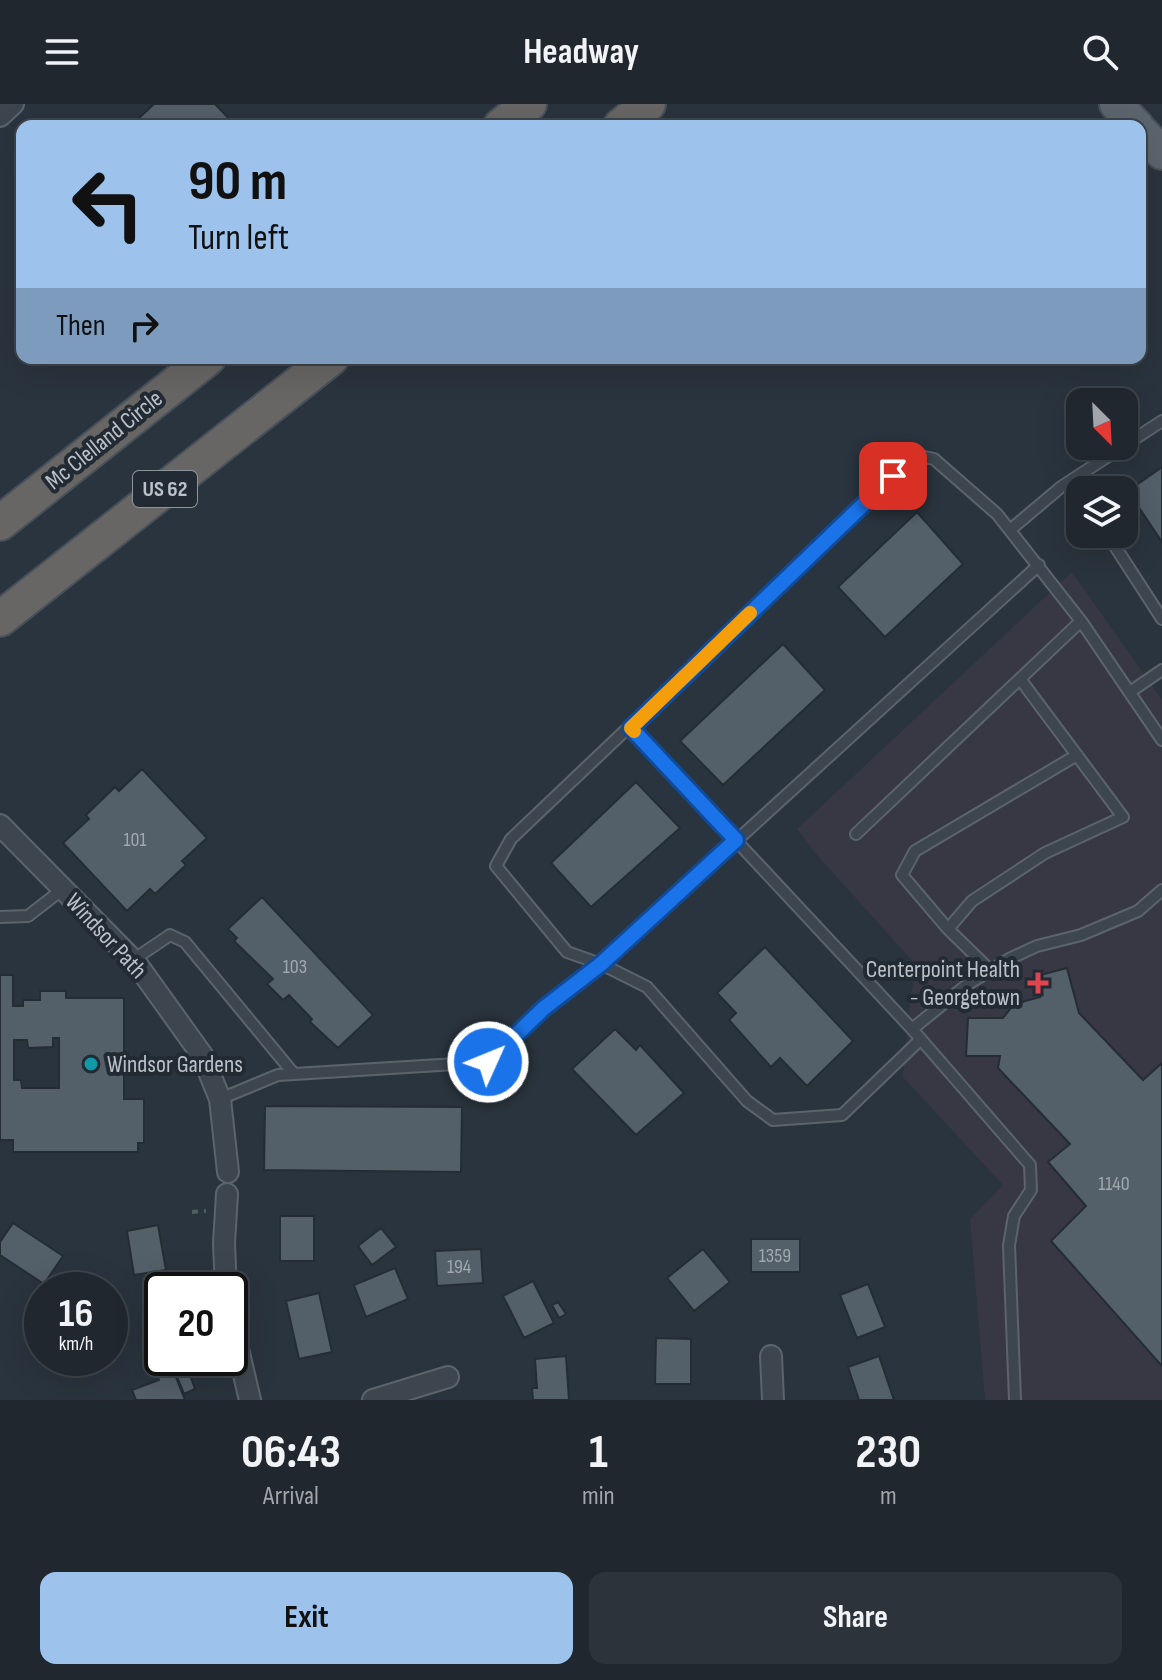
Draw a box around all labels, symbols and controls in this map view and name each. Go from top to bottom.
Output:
icon: menu [40,30,84,74]
icon: search [1078,30,1122,74]
text: Headway [523,31,639,74]
text: 90 m [188,149,287,216]
icon: left [56,152,160,256]
text: Turn left [188,217,289,260]
icon: right [122,304,166,348]
text: Then [56,308,106,344]
street label: Mc Clelland Circle [40,384,168,496]
north arrow [1066,388,1138,460]
map controls [1066,388,1138,548]
pin [859,442,927,510]
icon: arrive [871,454,915,498]
road number: US 62 [133,471,197,507]
button: layers [1066,476,1138,548]
house number: 101 [124,828,146,852]
street label: Windsor Path [59,887,153,985]
house number: 103 [283,955,307,979]
place label: Centerpoint Health - Georgetown [866,955,1020,1012]
marker: Centerpoint Health - Georgetown [1027,972,1049,994]
position arrow [446,1020,530,1104]
place label: Windsor Gardens [107,1050,243,1079]
marker: Windsor Gardens [82,1055,100,1073]
house number: 1140 [1098,1172,1130,1196]
house number: 1359 [759,1244,791,1268]
house number: 194 [447,1255,471,1279]
speed limit sign: 20 [144,1272,248,1376]
text: 16 [59,1290,93,1338]
text: km/h [59,1332,93,1356]
text: 06:43 [241,1424,341,1481]
text: 1 [589,1424,608,1481]
text: 230 [856,1424,921,1481]
text: Arrival [263,1481,319,1512]
text: min [582,1481,615,1512]
text: m [880,1481,897,1512]
button: Exit [40,1572,573,1664]
button: Share [589,1572,1122,1664]

